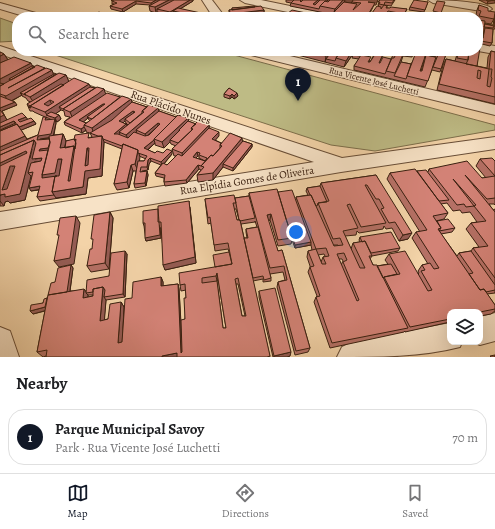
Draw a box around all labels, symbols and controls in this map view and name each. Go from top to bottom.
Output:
search box [12,12,483,56]
icon: search [26,23,48,45]
text: Search here [58,24,129,44]
street label: Rua Vicente José Luchetti [328,64,421,98]
pin: 1 [285,68,311,101]
street label: Rua Plácido Nunes [129,87,213,128]
street label: Rua Elpídia Gomes de Oliveira [179,162,316,199]
your location [286,222,306,242]
map controls [447,309,483,345]
button: layers [447,309,483,345]
text: Nearby [16,372,67,395]
text: Parque Municipal Savoy [55,419,204,439]
text: 1 [28,429,32,446]
text: 70 m [452,429,478,446]
text: Park · Rua Vicente José Luchetti [55,439,220,456]
tab: Map [67,482,89,521]
tab: Directions [222,482,269,521]
tab: Saved [402,482,428,521]

